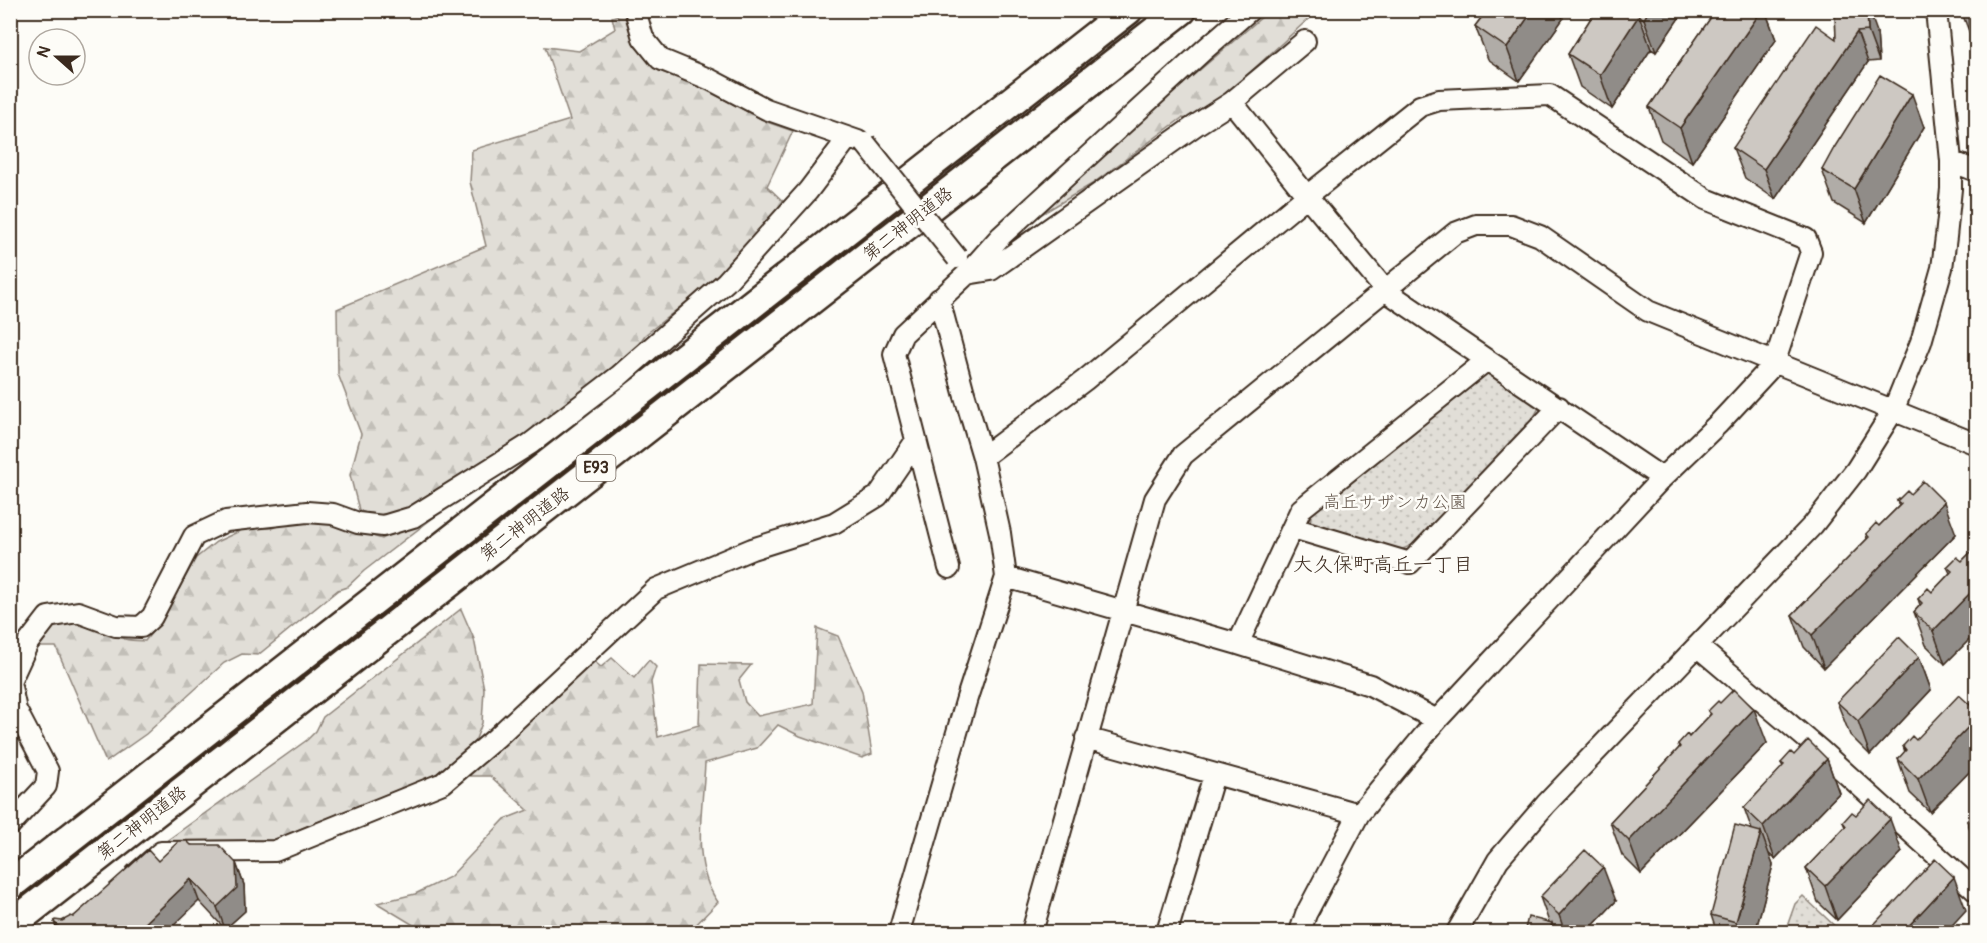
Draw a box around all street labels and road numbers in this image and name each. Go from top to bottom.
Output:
street label: 第二神明道路 [858,182,958,266]
road number: E93 [576,455,616,481]
street label: 第二神明道路 [475,482,575,566]
street label: 第二神明道路 [92,781,192,865]

